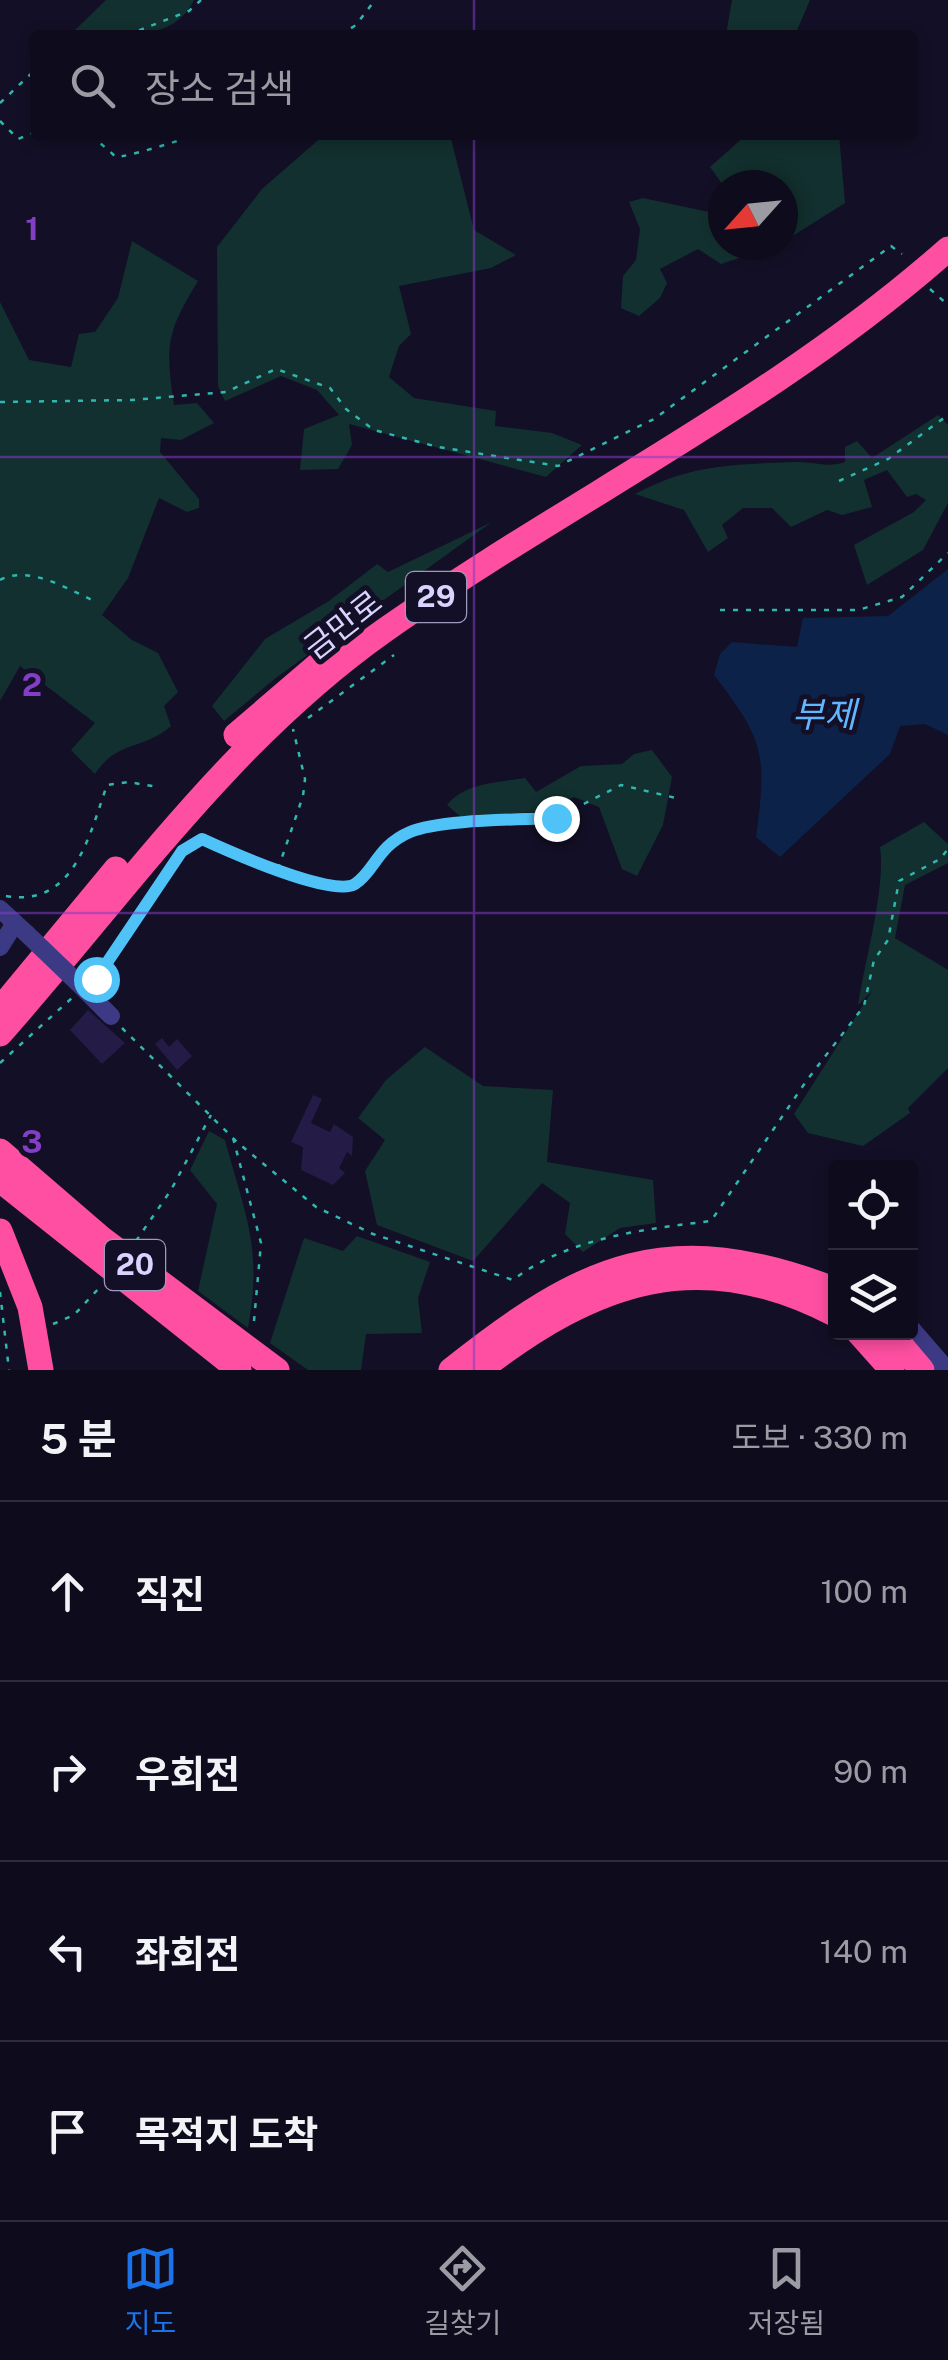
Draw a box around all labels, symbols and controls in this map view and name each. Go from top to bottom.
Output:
search box [30,30,918,140]
icon: search [65,58,120,113]
text: 장소 검색 [145,66,294,111]
north arrow [708,170,798,260]
text: 1 [25,210,39,247]
road number: 29 [406,572,466,622]
street label: 금만로 [297,583,389,666]
text: 2 [22,666,42,703]
water label: 부제 [792,694,860,735]
route end [534,796,580,842]
route start [74,957,120,1003]
text: 3 [21,1123,43,1160]
map controls [828,1160,918,1340]
button: locate [828,1160,918,1250]
road number: 20 [105,1240,165,1290]
button: layers [828,1250,918,1340]
text: 5 분 [40,1414,116,1463]
text: 도보 · 330 m [731,1419,908,1456]
icon: ahead [40,1564,95,1619]
text: 직진 [135,1572,205,1617]
text: 100 m [821,1573,908,1610]
icon: right [40,1744,95,1799]
text: 우회전 [135,1752,240,1797]
text: 90 m [833,1753,908,1790]
icon: left [40,1924,95,1979]
text: 좌회전 [135,1932,240,1977]
text: 140 m [820,1933,908,1970]
icon: arrive [40,2104,95,2159]
text: 목적지 도착 [135,2112,318,2157]
tab: 지도 [123,2241,178,2341]
tab: 길찾기 [424,2241,501,2341]
tab: 저장됨 [748,2241,825,2341]

